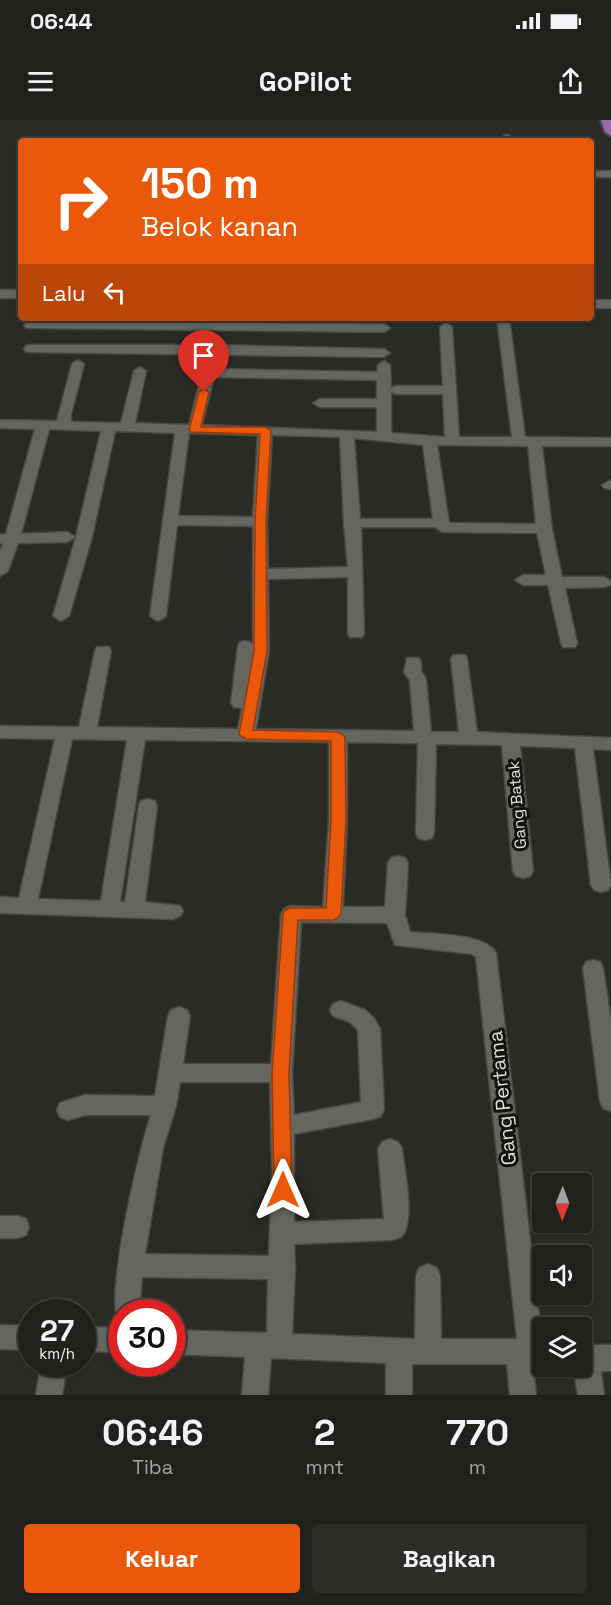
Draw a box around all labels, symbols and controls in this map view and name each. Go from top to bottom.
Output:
text: 06:44 [30,7,92,35]
text: GoPilot [259,64,352,99]
icon: menu [24,65,57,98]
icon: share [554,65,587,98]
text: 150 m [141,157,259,210]
icon: right [42,162,120,240]
text: Belok kanan [141,209,298,244]
icon: left [98,276,131,309]
text: Lalu [42,279,86,307]
pin [178,330,229,392]
icon: arrive [187,339,220,372]
street label: Gang Batak [503,760,531,850]
street label: Gang Pertama [482,1029,522,1167]
position arrow [251,1158,315,1222]
north arrow [532,1173,592,1233]
map controls [532,1173,592,1377]
button: sound [532,1245,592,1305]
speed limit sign: 30 [108,1299,186,1377]
text: 27 [40,1311,74,1350]
button: layers [532,1317,592,1377]
text: km/h [39,1344,75,1363]
text: 06:46 [102,1410,203,1456]
text: 2 [314,1410,335,1456]
text: 770 [446,1410,509,1456]
text: Tiba [132,1454,173,1480]
text: mnt [305,1454,344,1480]
text: m [469,1454,486,1480]
button: Keluar [24,1524,300,1593]
button: Bagikan [312,1524,587,1593]

